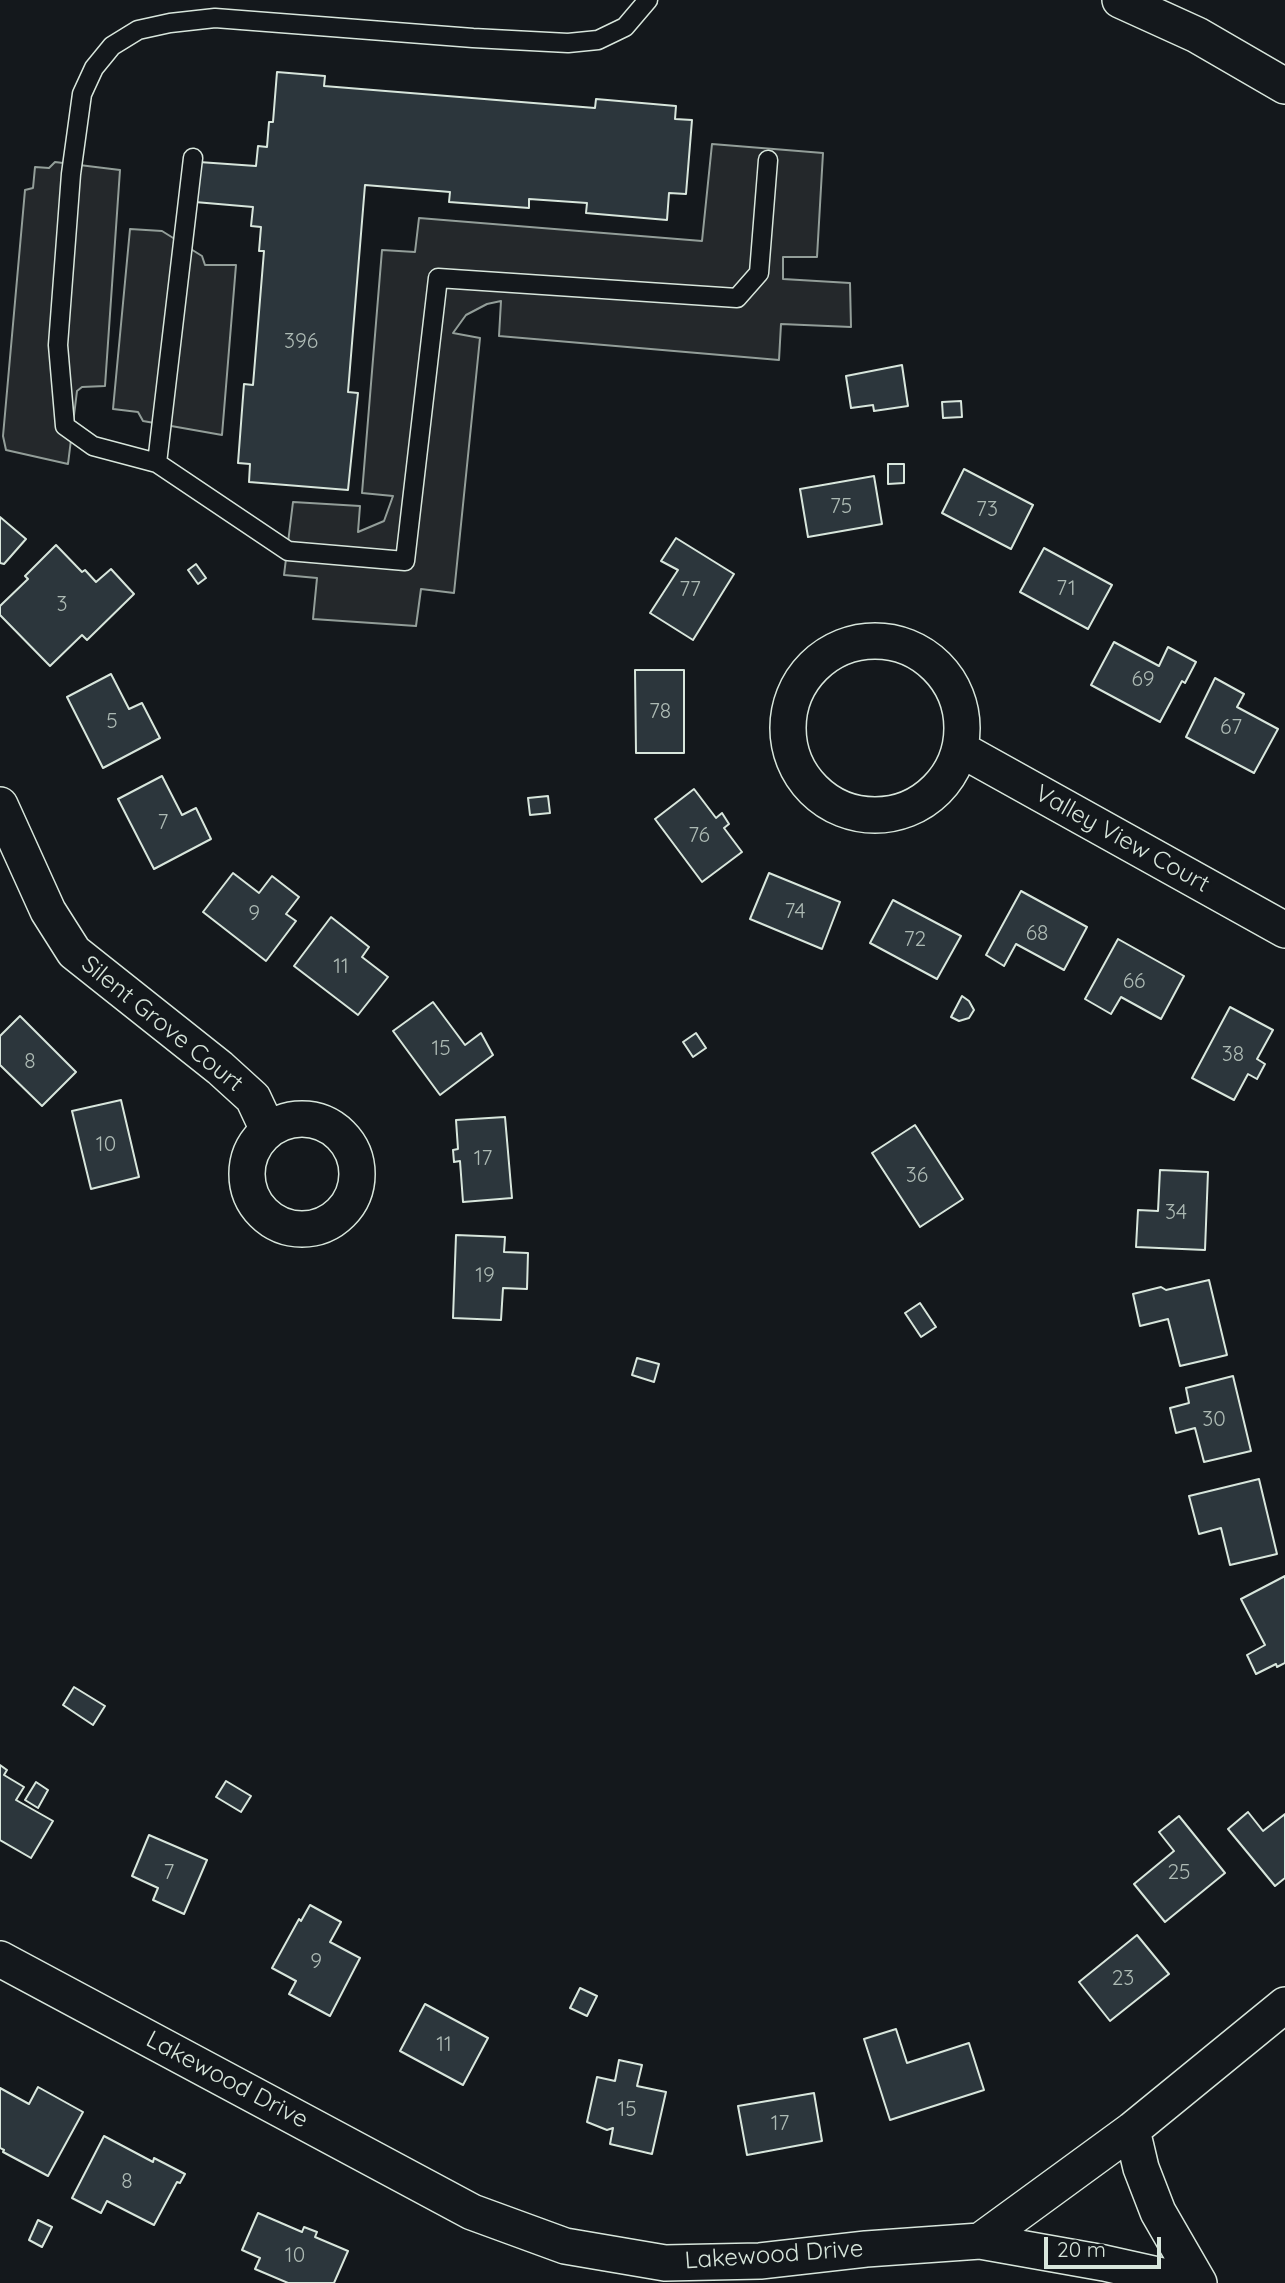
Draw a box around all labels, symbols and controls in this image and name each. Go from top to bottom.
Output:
house number: 396 [284,329,318,355]
house number: 75 [830,494,852,520]
house number: 73 [976,497,998,523]
house number: 71 [1056,576,1076,602]
house number: 77 [679,577,701,603]
house number: 3 [56,592,68,618]
house number: 69 [1131,667,1155,693]
house number: 78 [649,699,671,725]
house number: 5 [106,709,118,735]
house number: 67 [1220,715,1242,741]
street label: Valley View Court [1030,779,1214,899]
house number: 7 [158,810,168,836]
house number: 76 [688,823,710,849]
house number: 74 [785,899,805,925]
house number: 9 [248,901,260,927]
house number: 68 [1026,921,1048,947]
house number: 72 [904,927,926,953]
street label: Silent Grove Court [75,950,249,1098]
house number: 11 [333,954,349,980]
house number: 66 [1123,969,1145,995]
house number: 15 [431,1036,451,1062]
house number: 38 [1222,1042,1244,1068]
house number: 8 [24,1049,36,1075]
house number: 10 [96,1132,116,1158]
house number: 17 [474,1146,492,1172]
house number: 36 [906,1163,928,1189]
house number: 34 [1165,1200,1187,1226]
house number: 19 [475,1263,495,1289]
house number: 30 [1202,1407,1226,1433]
house number: 7 [164,1860,174,1886]
house number: 25 [1167,1860,1191,1886]
house number: 9 [310,1949,322,1975]
house number: 23 [1112,1966,1134,1992]
street label: Lakewood Drive [141,2025,313,2135]
house number: 11 [436,2032,452,2058]
house number: 15 [617,2097,637,2123]
house number: 17 [771,2111,789,2137]
house number: 8 [121,2169,133,2195]
scale bar [1047,2224,1164,2268]
street label: Lakewood Drive [684,2234,864,2276]
text: 20 m [1057,2236,1106,2262]
house number: 10 [285,2243,305,2269]

